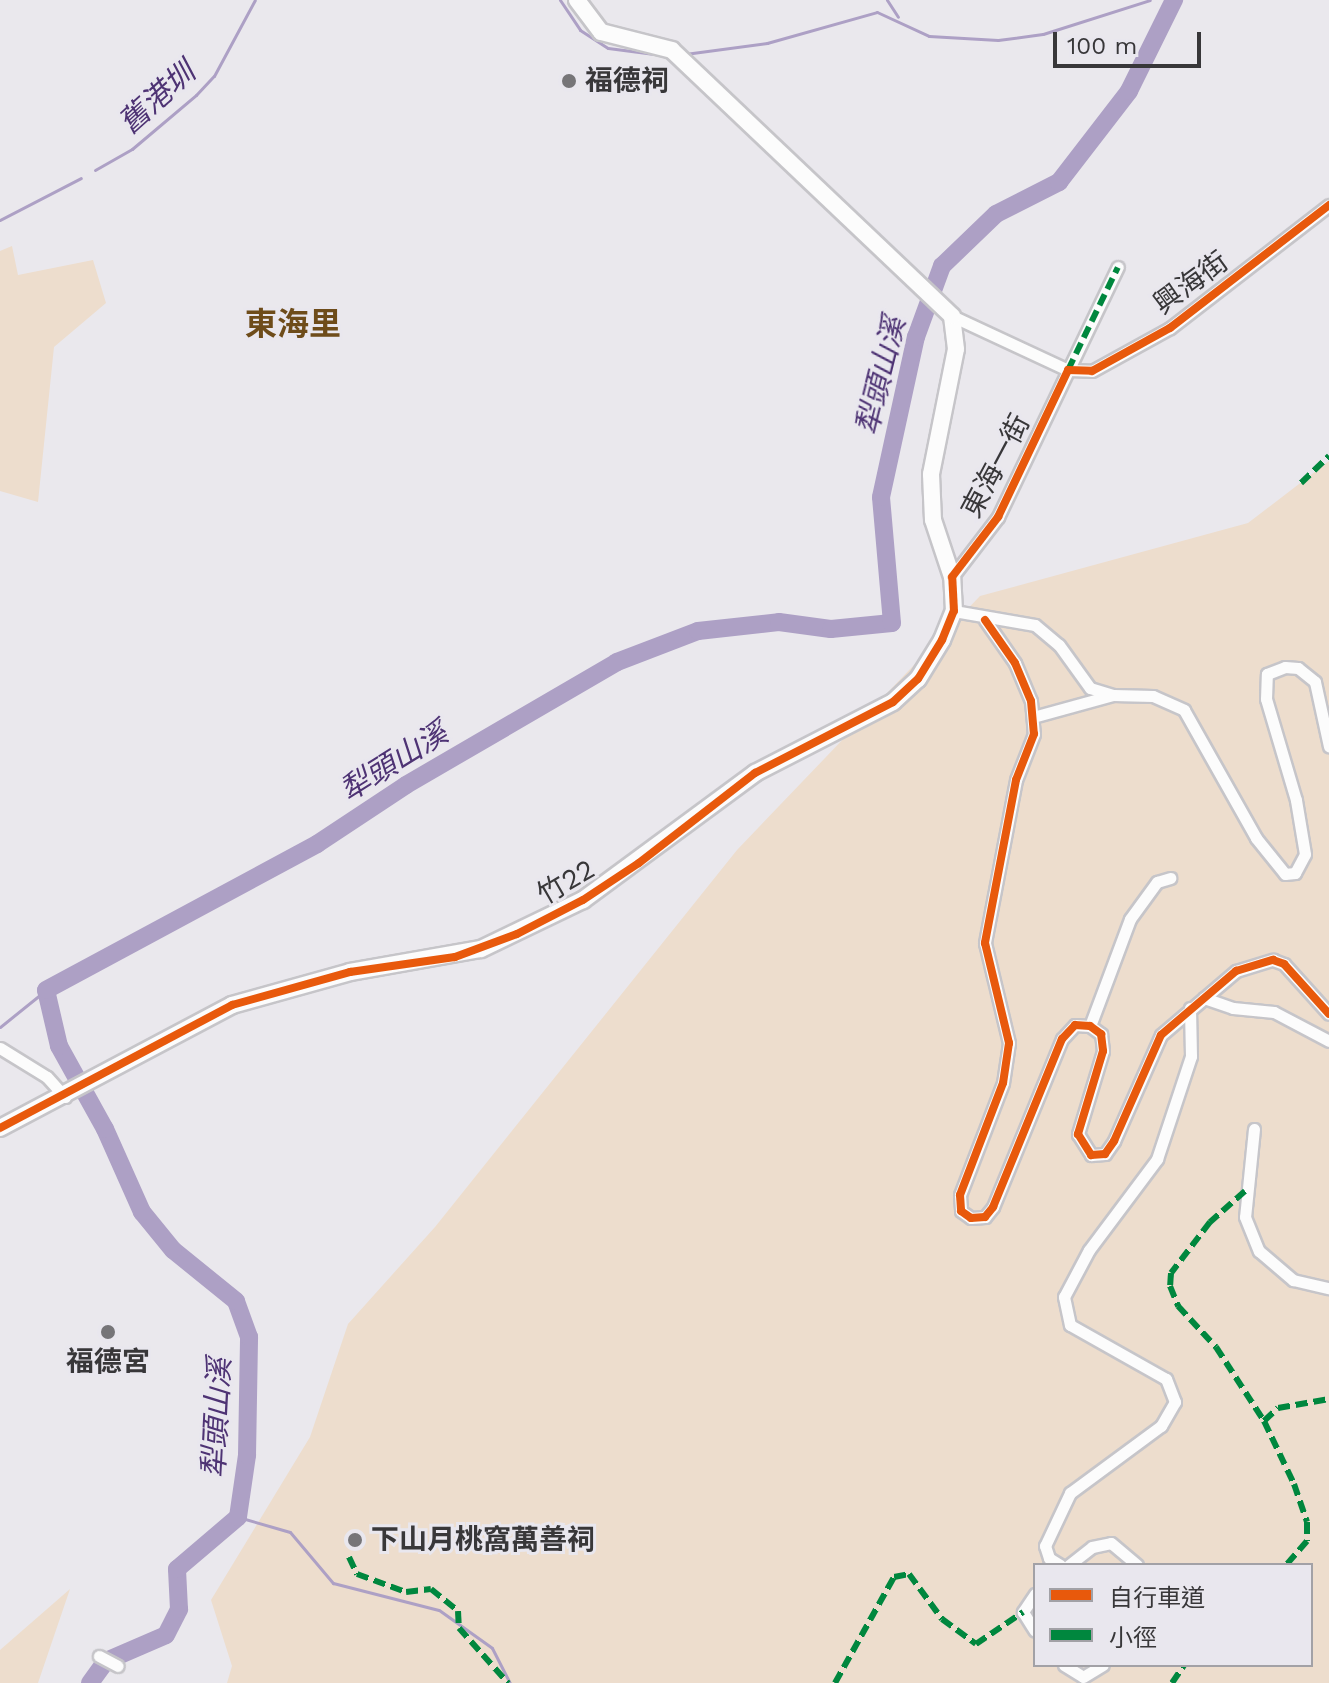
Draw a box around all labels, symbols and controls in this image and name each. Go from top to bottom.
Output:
scale bar [1057,16,1205,66]
text: 100 m [1067,32,1137,60]
water label: 舊港圳 [112,55,202,141]
place label: 福德祠 [585,64,669,98]
marker: 福德祠 [560,72,578,90]
street label: 興海街 [1147,245,1235,321]
district label: 東海里 [245,305,341,343]
water label: 犁頭山溪 [849,313,913,439]
street label: 東海一街 [955,409,1037,523]
water label: 犁頭山溪 [334,715,454,809]
street label: 竹22 [531,852,601,912]
marker: 福德宮 [99,1323,117,1341]
place label: 福德宮 [66,1345,150,1379]
water label: 犁頭山溪 [196,1357,238,1479]
place label: 下山月桃窩萬善祠 [371,1523,595,1557]
marker: 下山月桃窩萬善祠 [346,1531,364,1549]
legend [1033,1563,1313,1667]
text: 自行車道 [1109,1584,1205,1612]
text: 小徑 [1109,1624,1157,1652]

